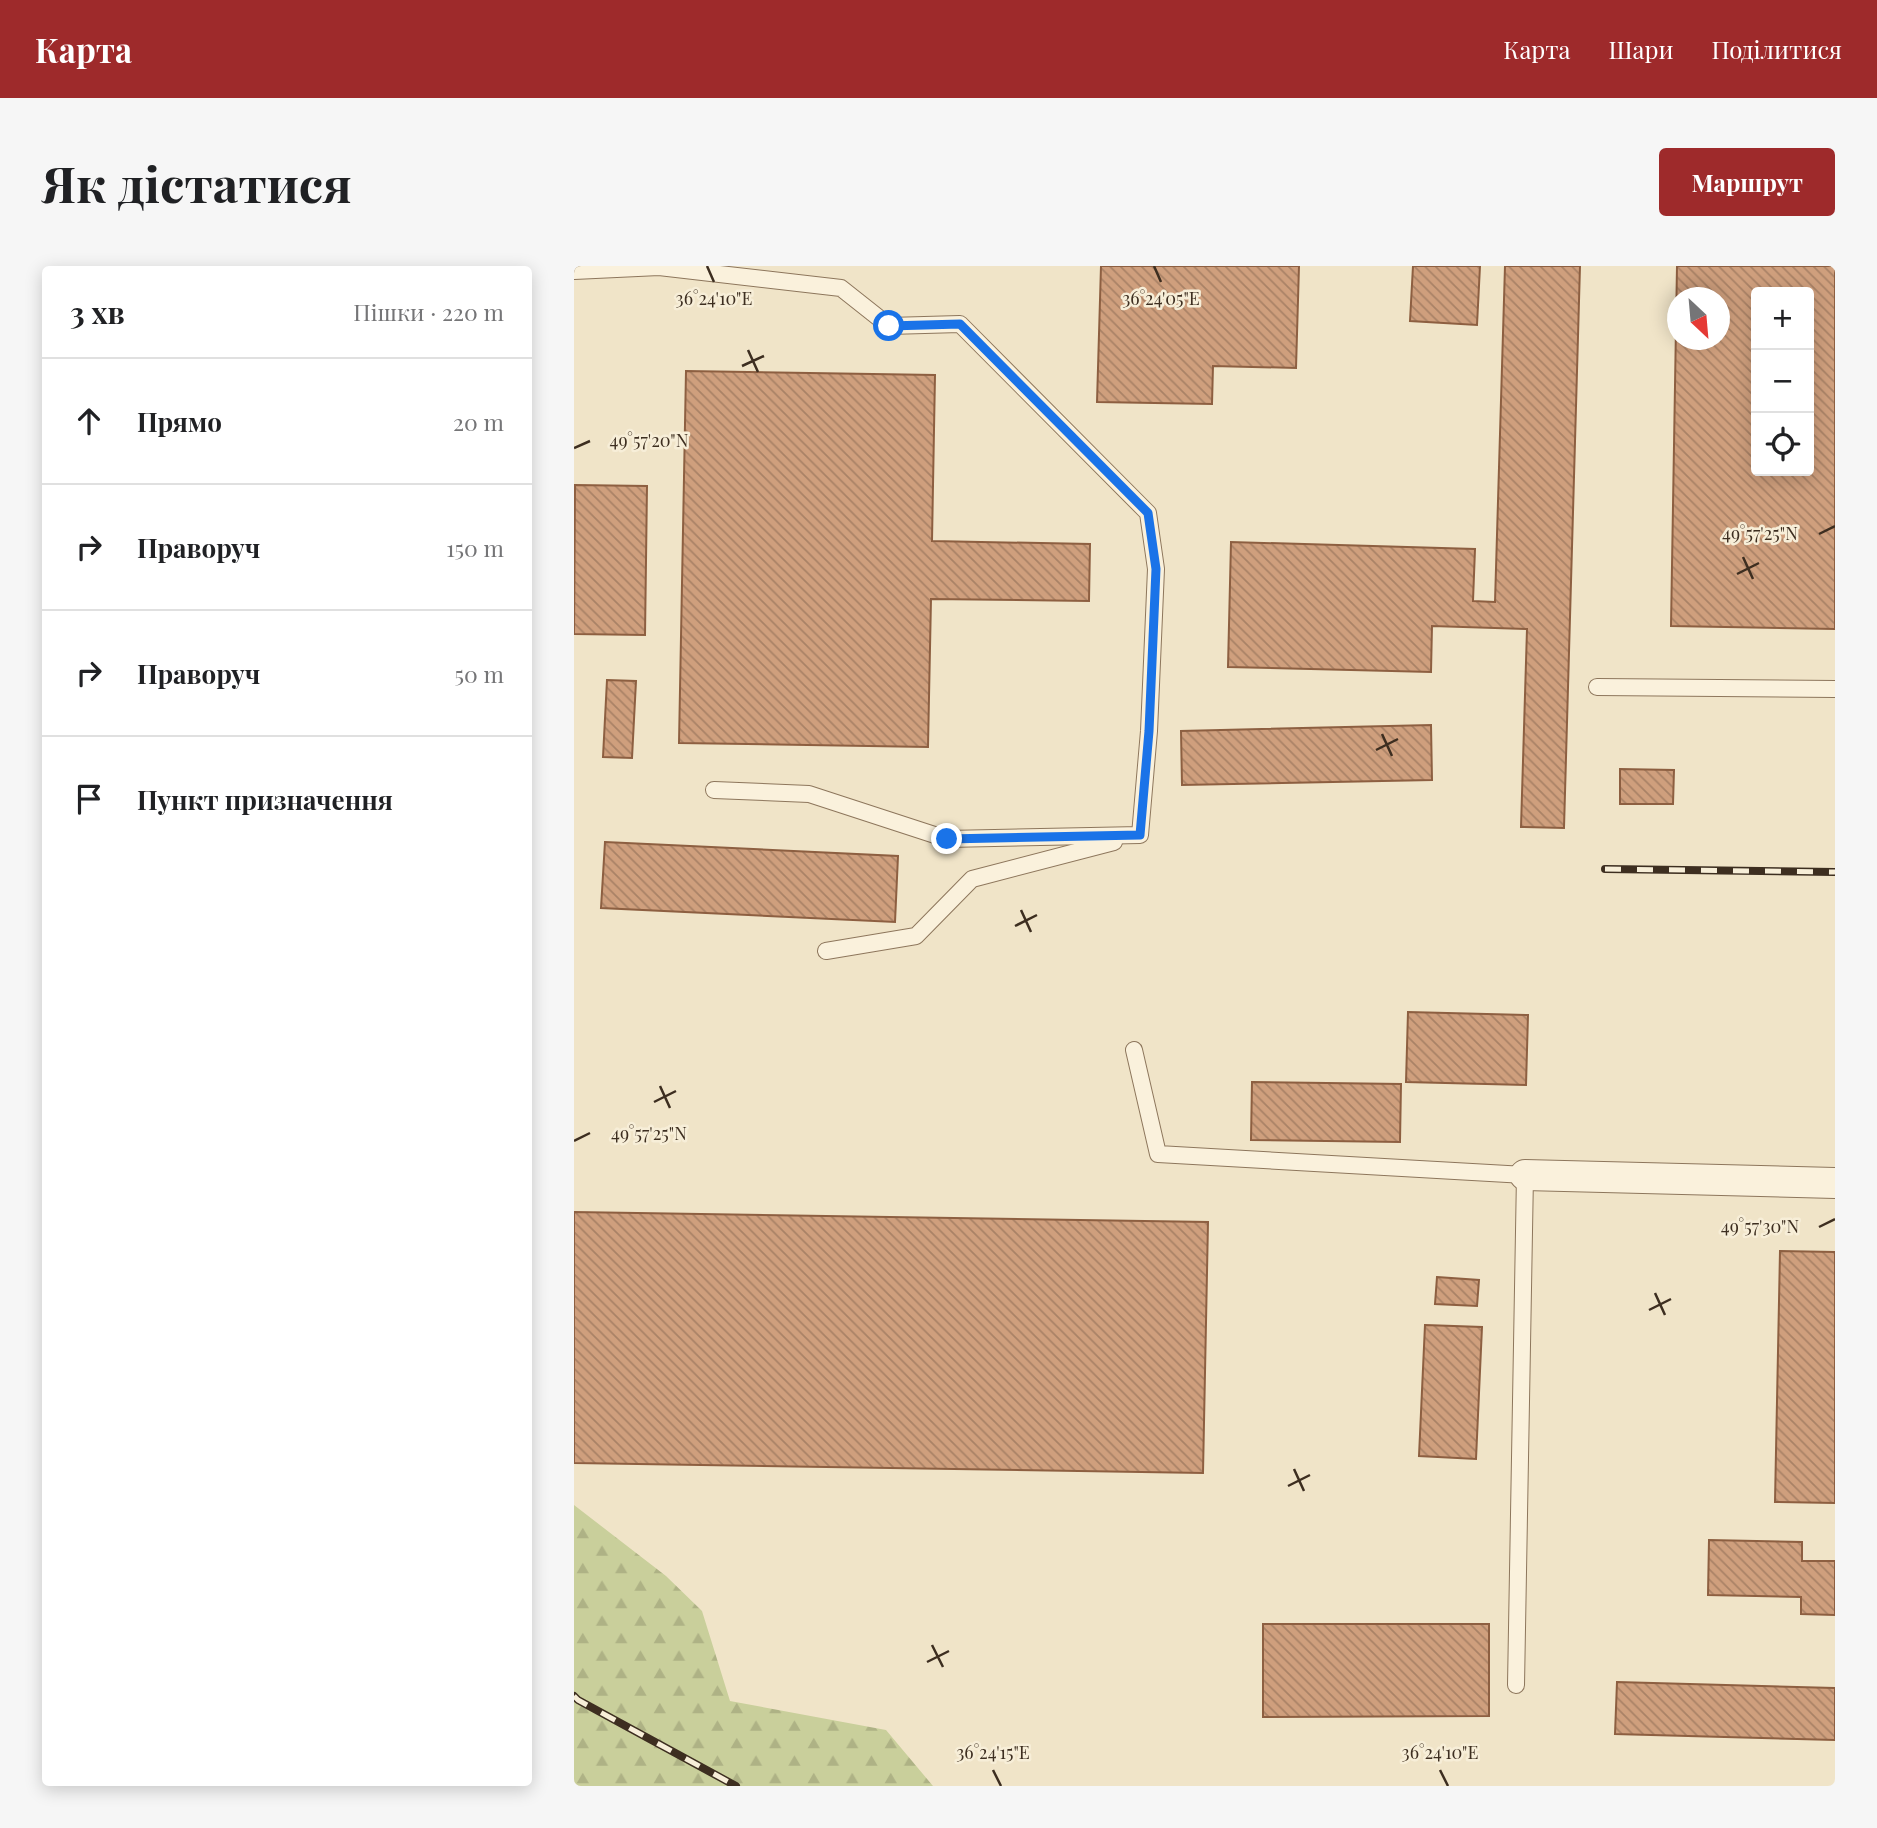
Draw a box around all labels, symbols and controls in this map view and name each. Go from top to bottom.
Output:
text: Карта [35,27,132,71]
text: Карта [1503,33,1571,65]
text: Шари [1609,33,1674,65]
text: Поділитися [1712,33,1842,65]
button: Маршрут [1659,148,1835,216]
text: Як дістатися [42,150,352,215]
text: 36°24'10"E [676,286,752,310]
text: 36°24'05"E [1122,286,1200,310]
north arrow [1667,287,1730,350]
map controls [1751,287,1814,476]
button: + [1751,287,1814,350]
text: 3 хв [70,292,125,332]
text: Пішки · 220 m [353,296,504,327]
route start [873,310,904,341]
button: − [1751,350,1814,413]
icon: ahead [70,402,108,440]
text: Прямо [137,404,222,439]
text: 20 m [453,406,504,437]
button: locate [1751,413,1814,476]
text: 49°57'20"N [610,428,689,452]
text: 49°57'25"N [1722,521,1798,545]
icon: right [70,528,108,566]
text: Праворуч [137,530,260,565]
text: 150 m [446,532,504,563]
icon: right [70,654,108,692]
text: Праворуч [137,656,260,691]
text: 50 m [455,658,504,689]
icon: arrive [70,780,108,818]
text: Пункт призначення [137,782,393,817]
route end [931,823,962,854]
text: 49°57'25"N [611,1121,687,1145]
text: 49°57'30"N [1721,1214,1799,1238]
text: 36°24'15"E [956,1740,1030,1764]
text: 36°24'10"E [1402,1740,1478,1764]

